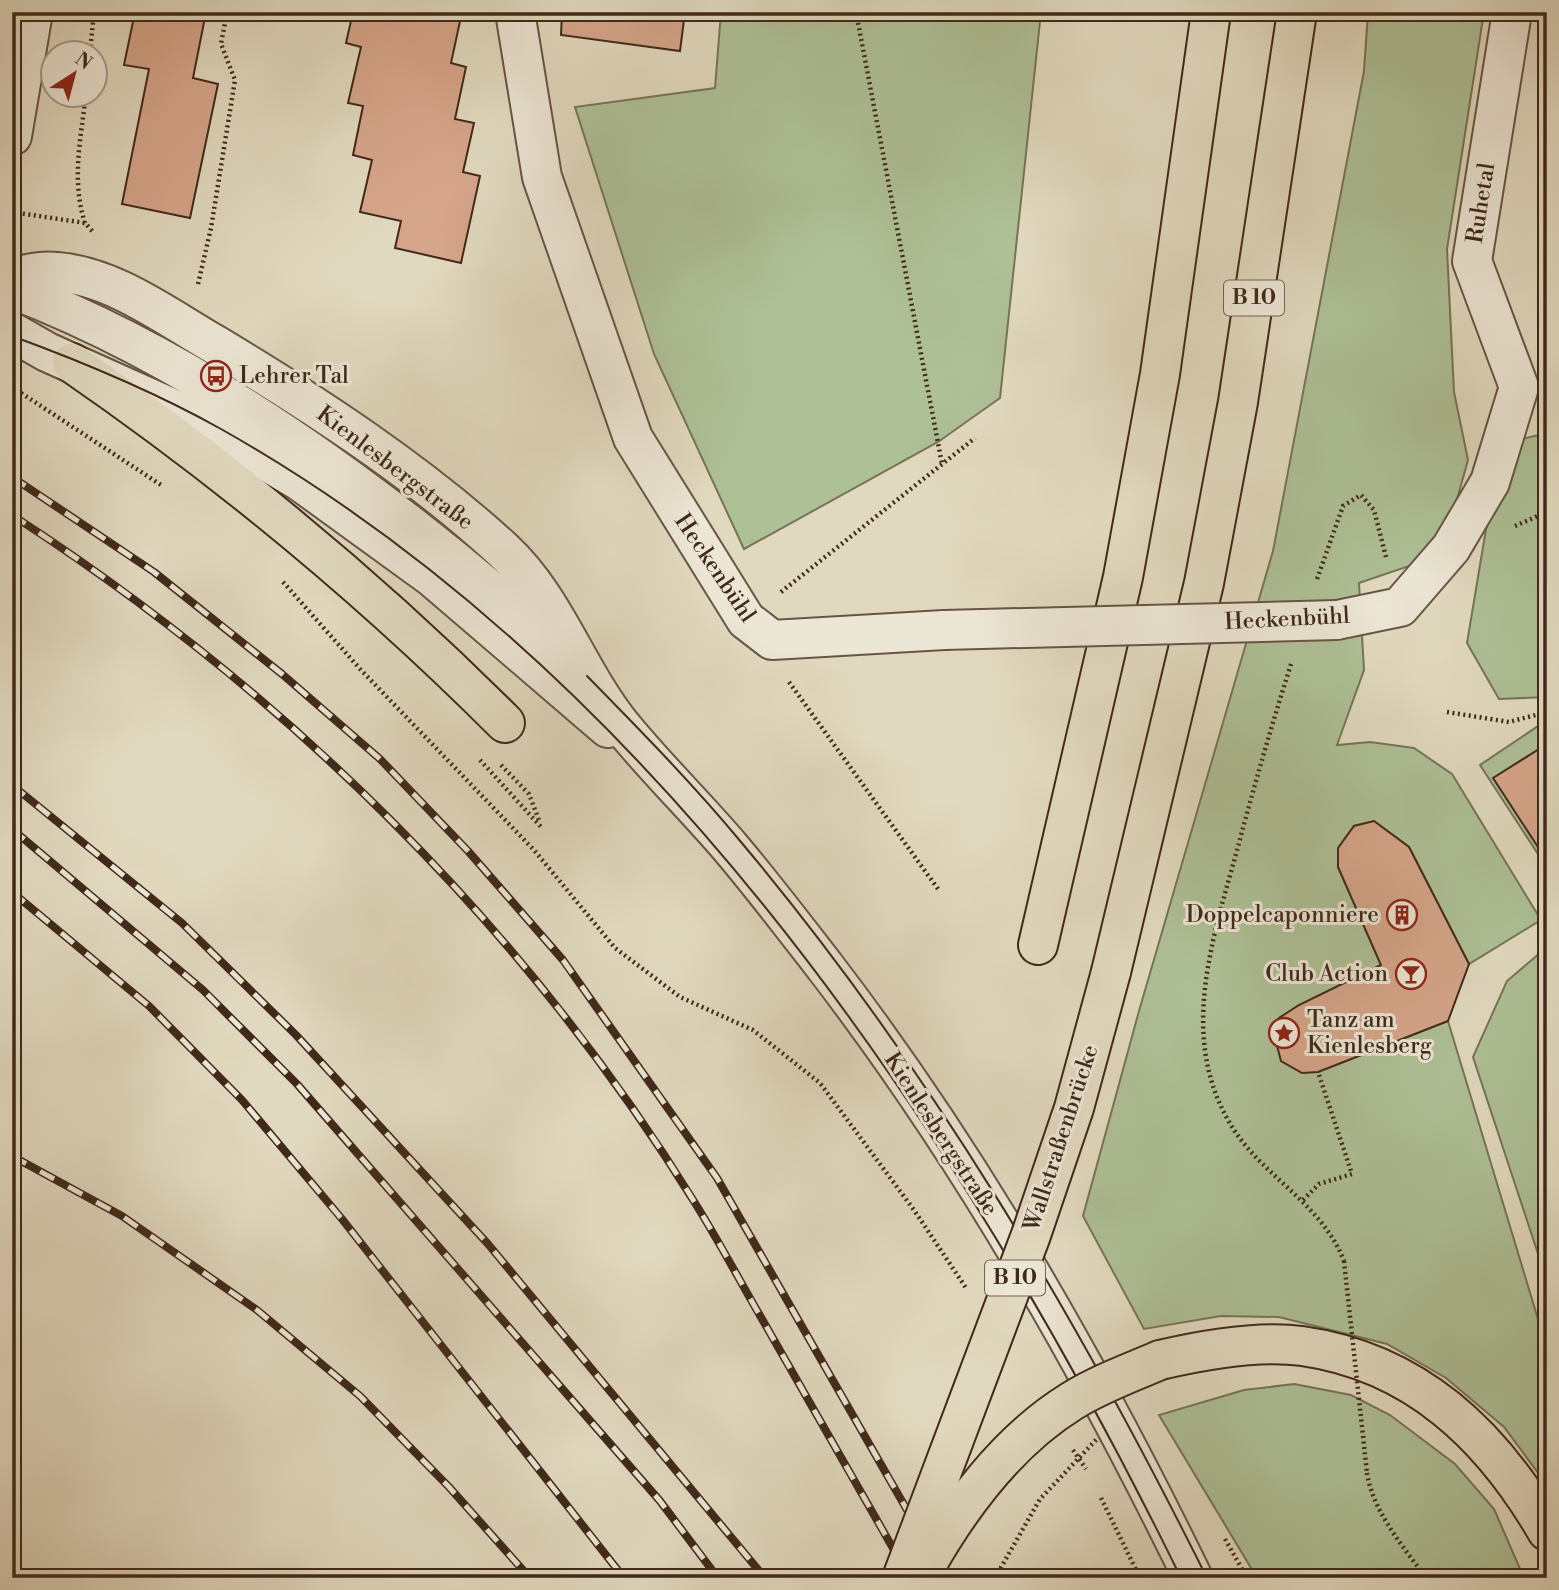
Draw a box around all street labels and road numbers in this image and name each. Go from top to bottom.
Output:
street label: Ruhetal [1461,160,1501,245]
road number: B 10 [1224,280,1284,316]
street label: Kienlesbergstraße [311,400,479,536]
street label: Heckenbühl [668,508,762,628]
street label: Heckenbühl [1224,602,1351,636]
street label: Wallstraßenbrücke [1017,1041,1104,1236]
street label: Kienlesbergstraße [878,1047,1004,1221]
road number: B 10 [985,1260,1045,1296]

